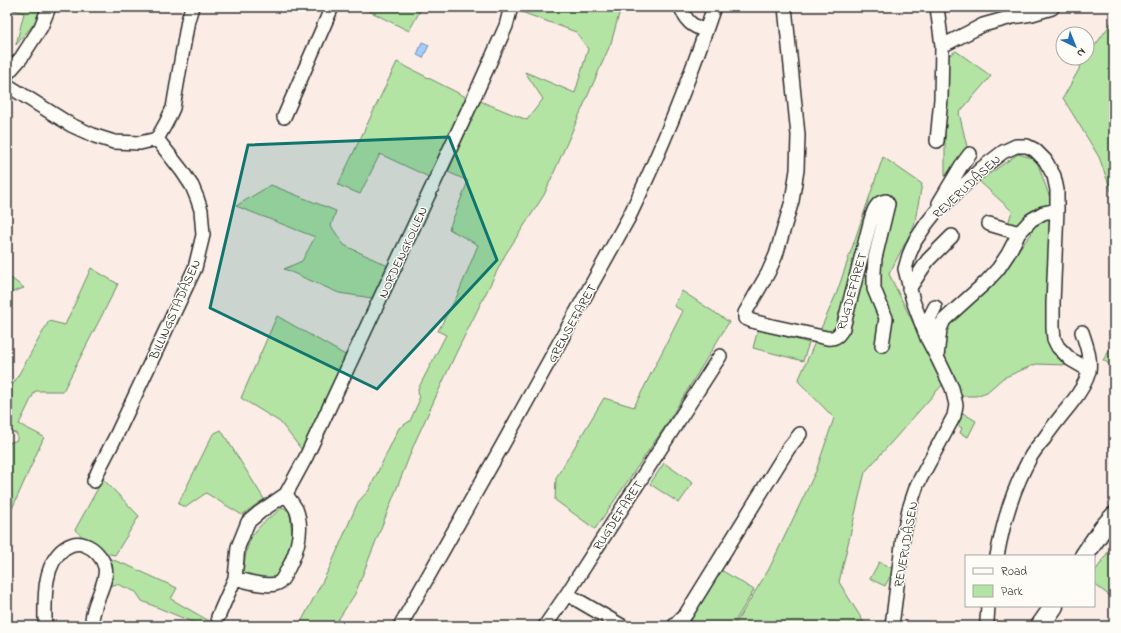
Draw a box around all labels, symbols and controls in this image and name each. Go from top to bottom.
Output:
north arrow [1055,26,1095,66]
text: N [1073,44,1089,61]
street label: REVERUDÅSEN [929,150,1005,224]
street label: NORDENGKOLLEN [374,204,433,302]
street label: RUGDEFARET [832,250,873,332]
street label: BILLINGSTADÅSEN [144,257,206,364]
street label: GRENSEFARET [543,281,602,366]
street label: RUGDEFARET [589,477,648,555]
street label: REVERUDÅSEN [890,500,923,589]
legend [965,555,1095,607]
text: Road [1001,563,1027,581]
text: Park [1001,583,1023,601]

